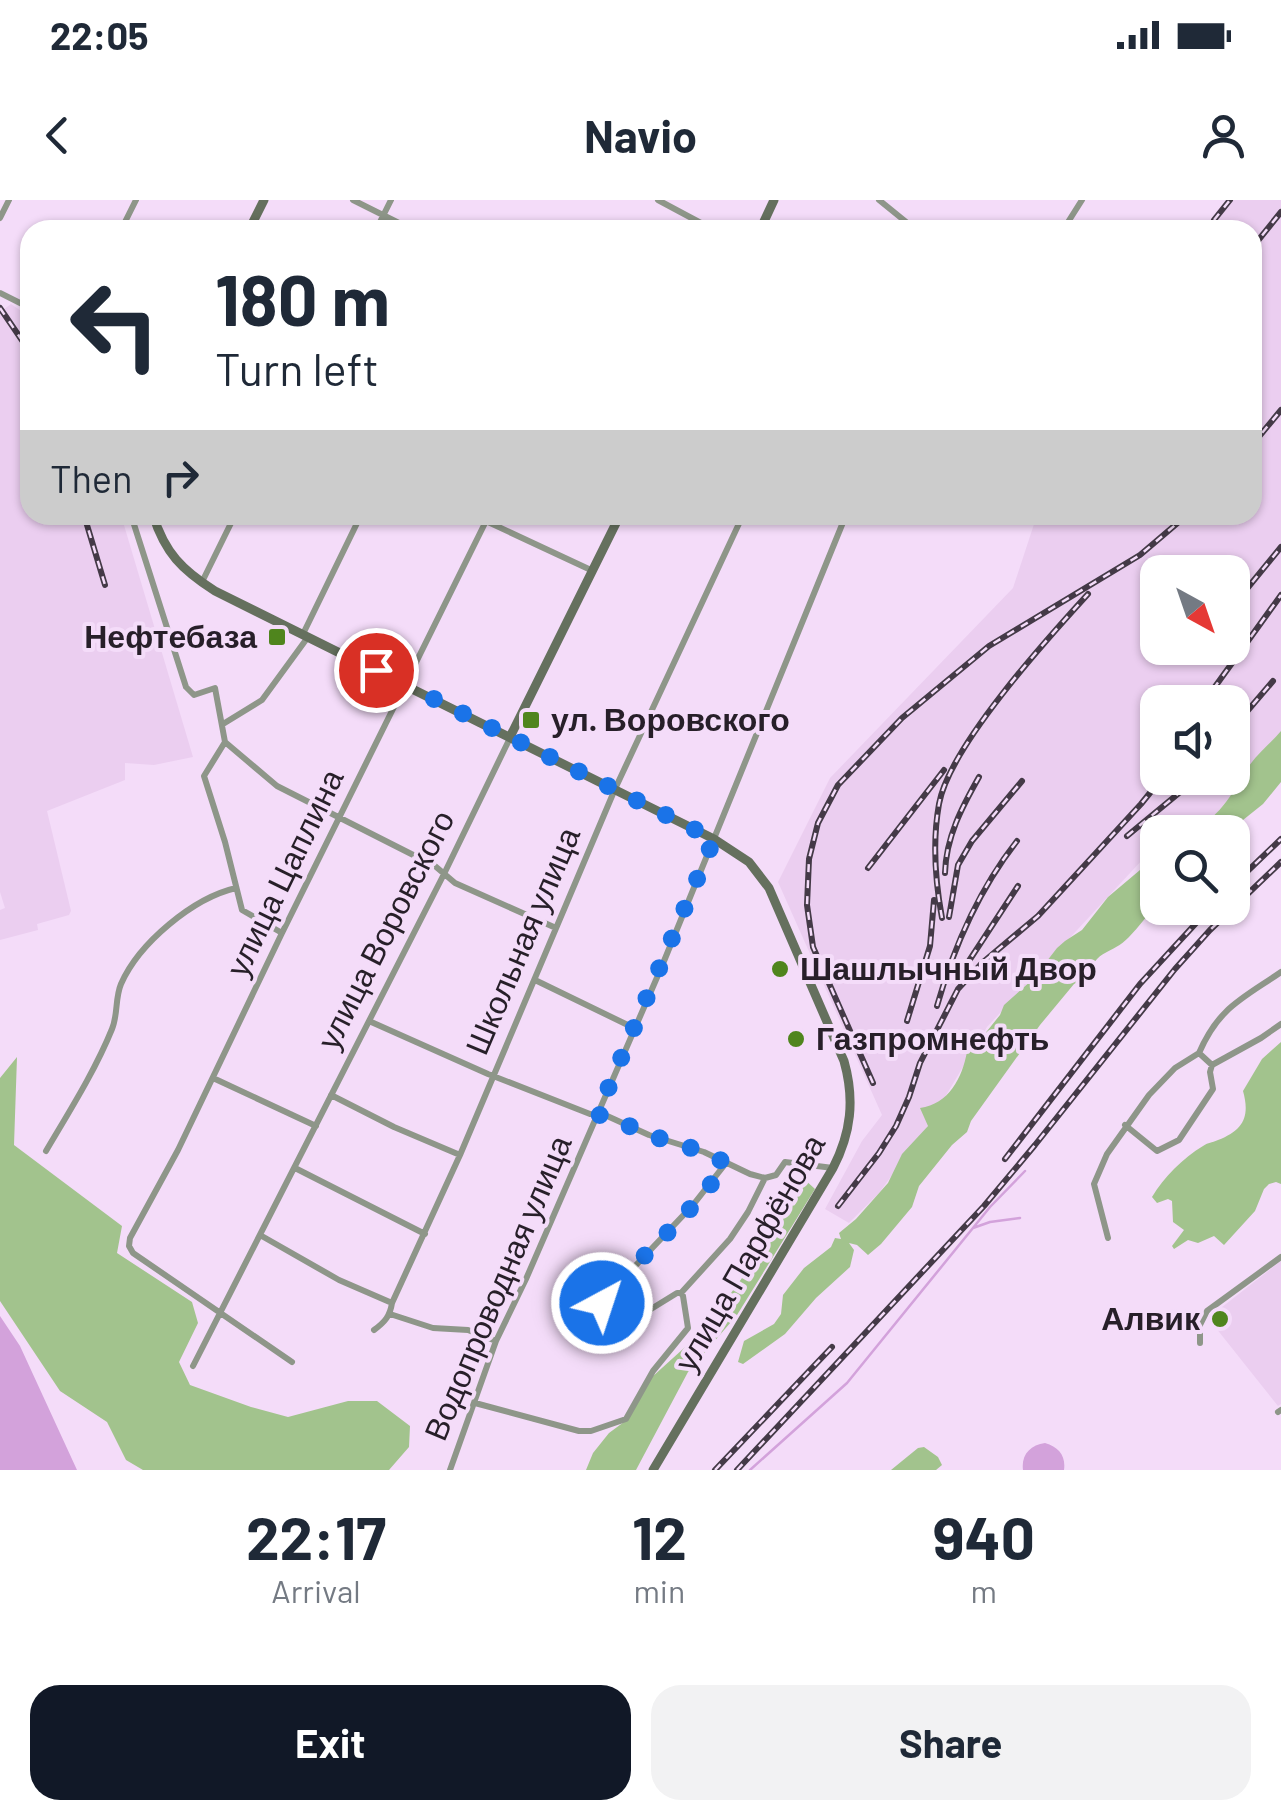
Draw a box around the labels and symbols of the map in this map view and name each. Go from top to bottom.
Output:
north arrow [1140,555,1250,665]
place label: Нефтебаза [84,616,257,655]
marker: Нефтебаза [266,626,288,648]
pin [334,628,419,713]
place label: ул. Воровского [551,699,790,738]
marker: ул. Воровского [520,709,542,731]
street label: улица Цаплина [217,762,351,982]
street label: улица Воровского [308,803,462,1055]
street label: Школьная улица [456,821,587,1060]
place label: Шашлычный Двор [800,948,1097,987]
marker: Шашлычный Двор [769,958,791,980]
place label: Газпромнефть [816,1018,1050,1057]
marker: Газпромнефть [785,1028,807,1050]
street label: улица Парфёнова [665,1127,832,1378]
street label: Водопроводная улица [415,1129,579,1446]
position arrow [550,1251,654,1355]
place label: Алвик [1101,1298,1201,1336]
marker: Алвик [1209,1308,1231,1330]

